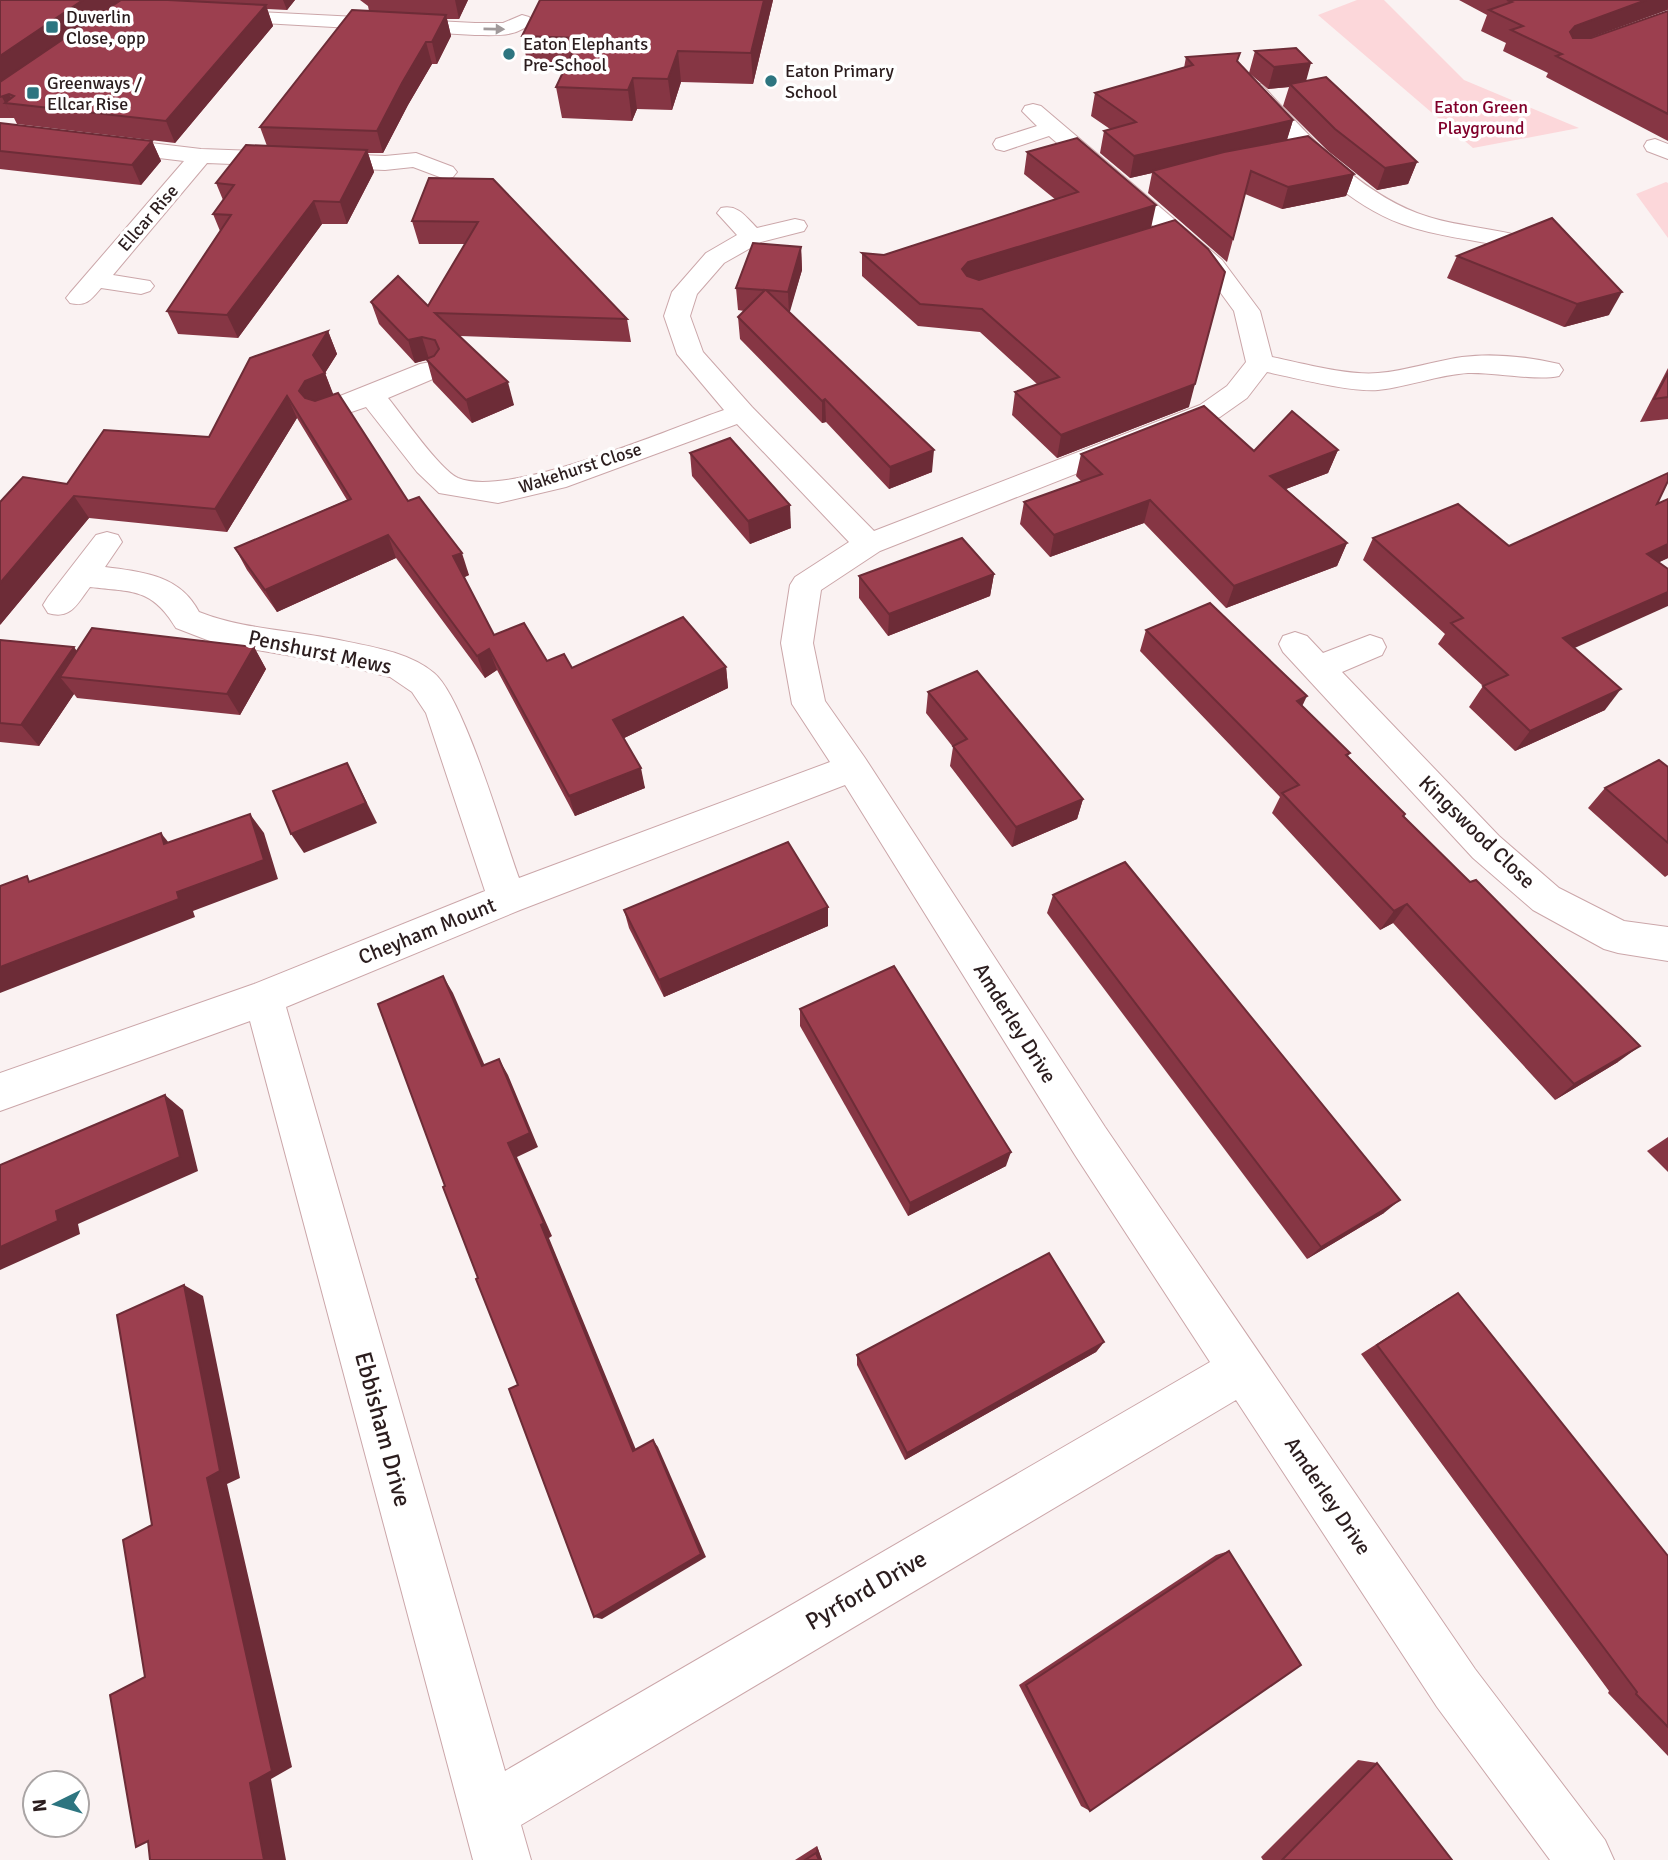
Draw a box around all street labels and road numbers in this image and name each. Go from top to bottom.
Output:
street label: Ellcar Rise [113,180,183,256]
street label: Wakehurst Close [516,438,644,498]
street label: Penshurst Mews [246,624,394,680]
street label: Kingswood Close [1413,770,1541,894]
street label: Cheyham Mount [355,892,499,970]
street label: Amderley Drive [968,958,1062,1088]
street label: Ebbisham Drive [348,1348,418,1510]
street label: Amderley Drive [1279,1432,1377,1560]
street label: Pyrford Drive [800,1543,932,1637]

